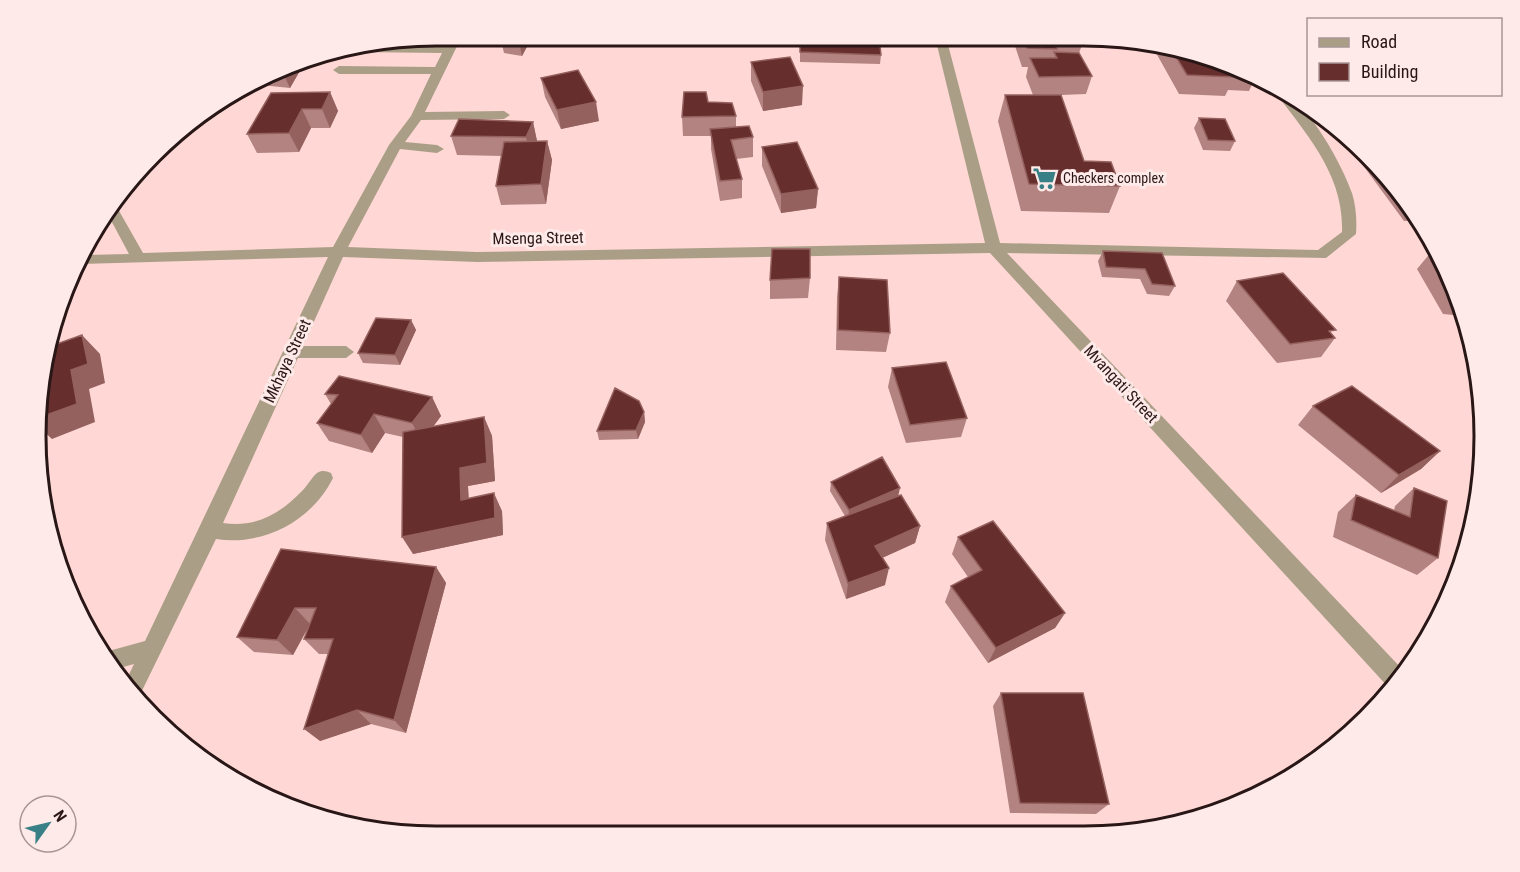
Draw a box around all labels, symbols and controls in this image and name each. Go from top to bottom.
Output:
legend [1307,18,1502,96]
text: Road [1361,31,1397,52]
text: Building [1361,61,1418,82]
supermarket icon: Checkers complex [1032,165,1058,191]
place label: Checkers complex [1063,170,1164,186]
street label: Msenga Street [492,228,584,248]
street label: Mkhaya Street [259,316,315,406]
street label: Mvangati Street [1080,341,1162,427]
north arrow [18,794,78,854]
text: N [49,807,71,825]

